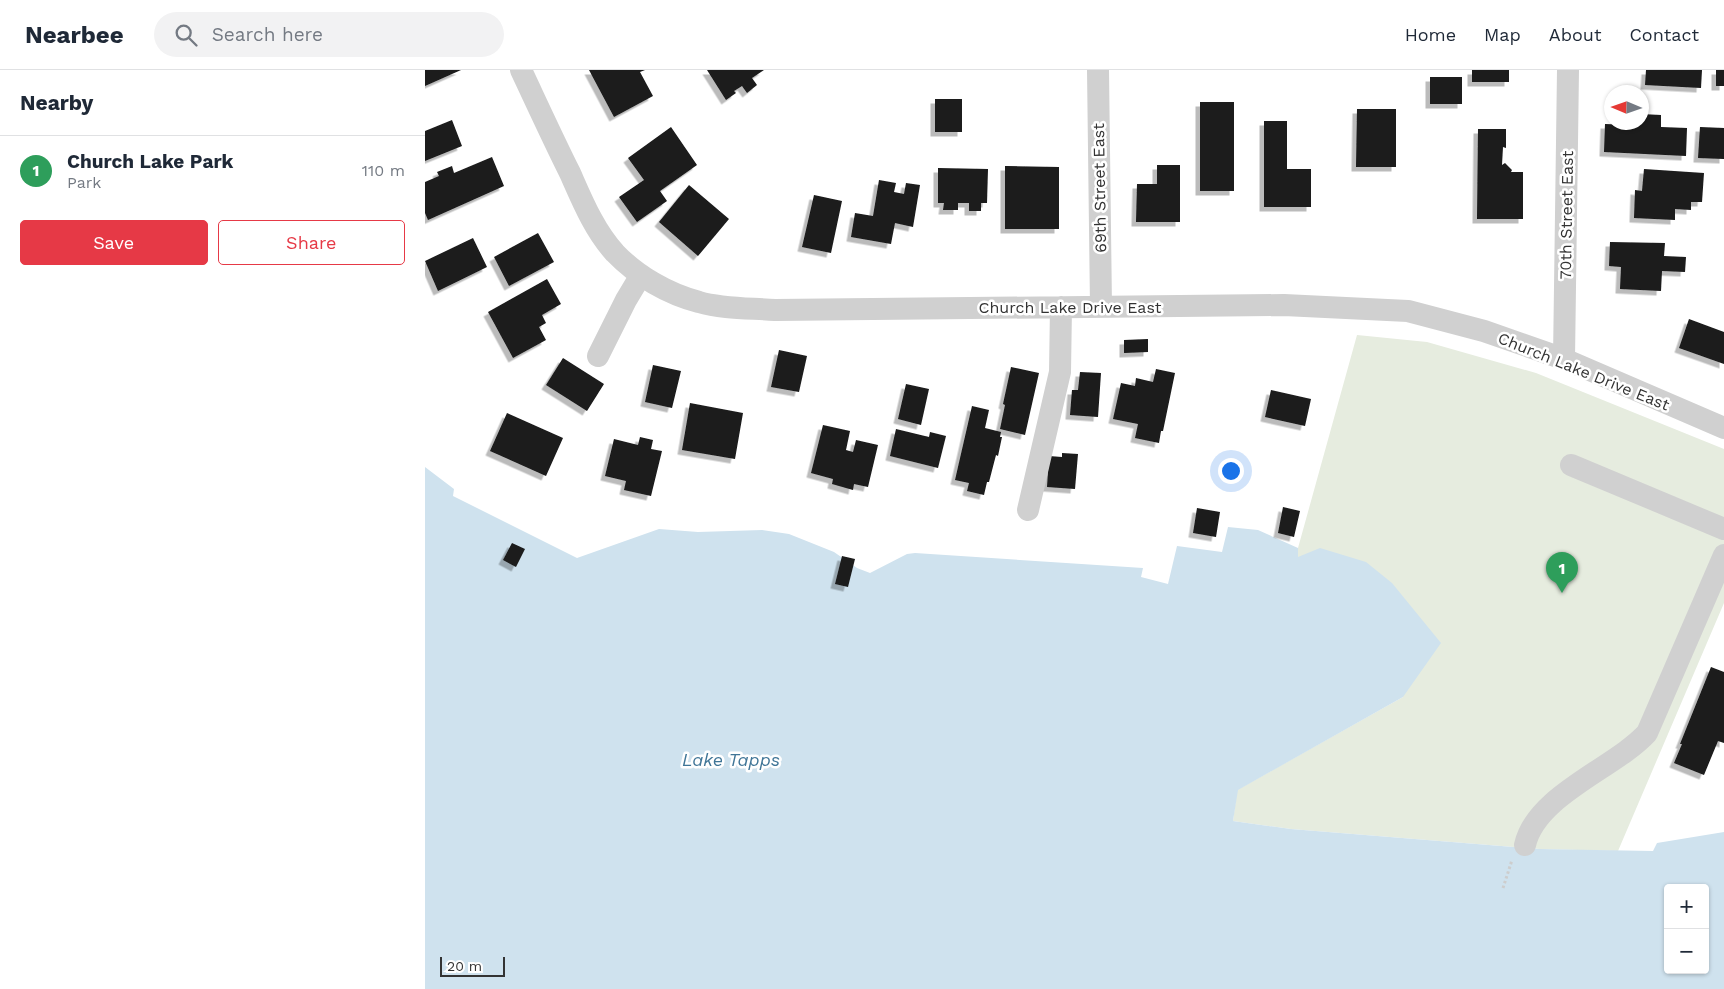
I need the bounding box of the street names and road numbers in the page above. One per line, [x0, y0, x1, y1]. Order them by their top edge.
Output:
street label: 69th Street East [1089, 123, 1110, 253]
street label: 70th Street East [1556, 150, 1577, 280]
street label: Church Lake Drive East [978, 298, 1162, 317]
street label: Church Lake Drive East [1495, 328, 1673, 415]

